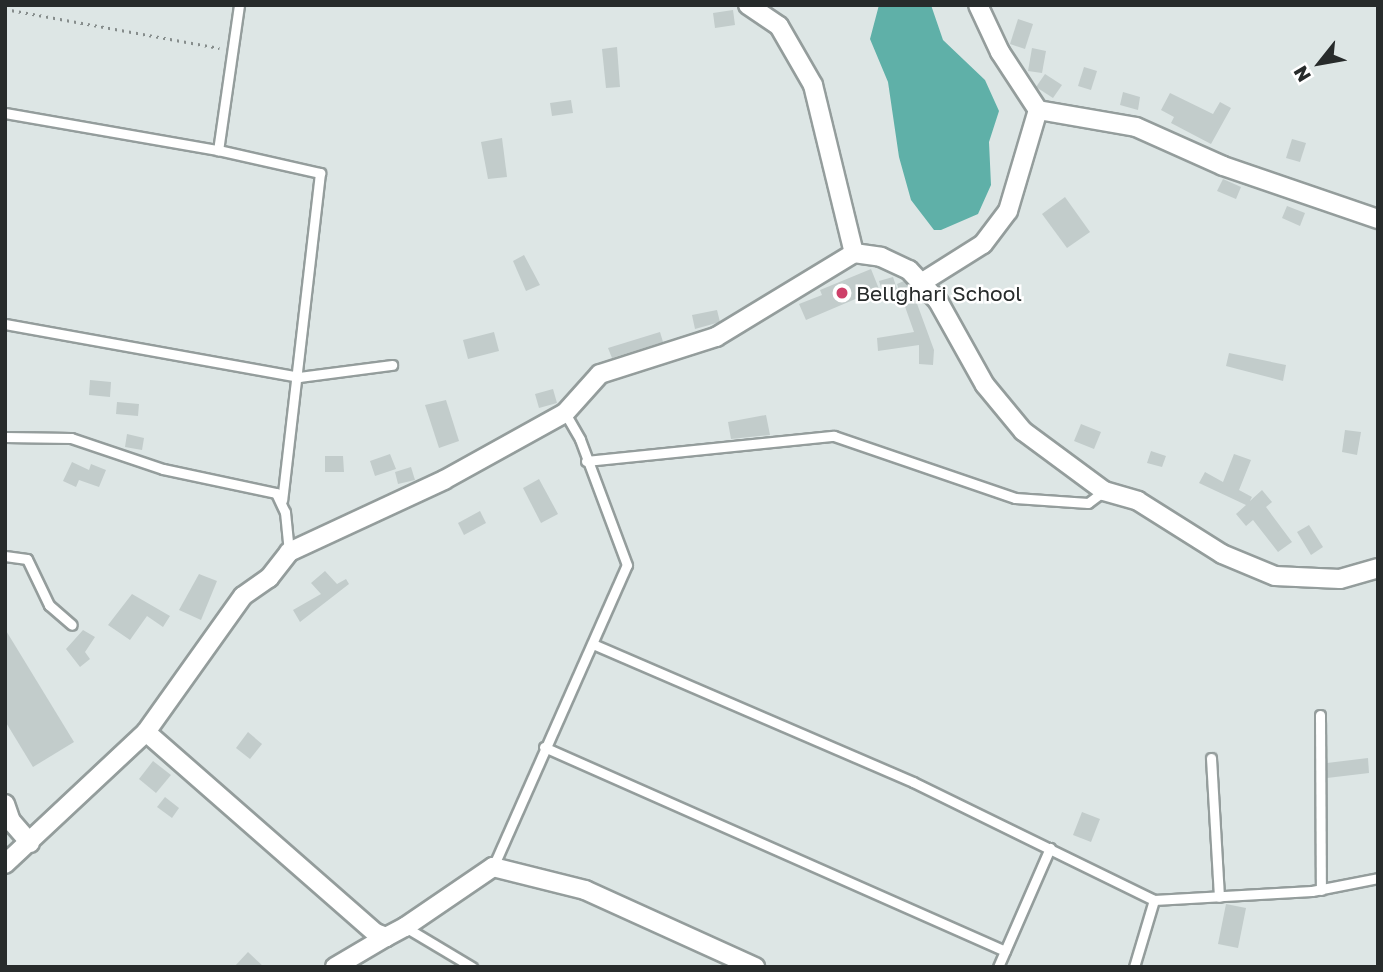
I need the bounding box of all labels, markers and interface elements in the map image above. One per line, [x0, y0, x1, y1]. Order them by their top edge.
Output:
north arrow [1285, 28, 1355, 98]
text: N [1288, 62, 1315, 86]
place label: Bellghari School [856, 280, 1022, 306]
marker: Bellghari School [834, 285, 850, 301]

